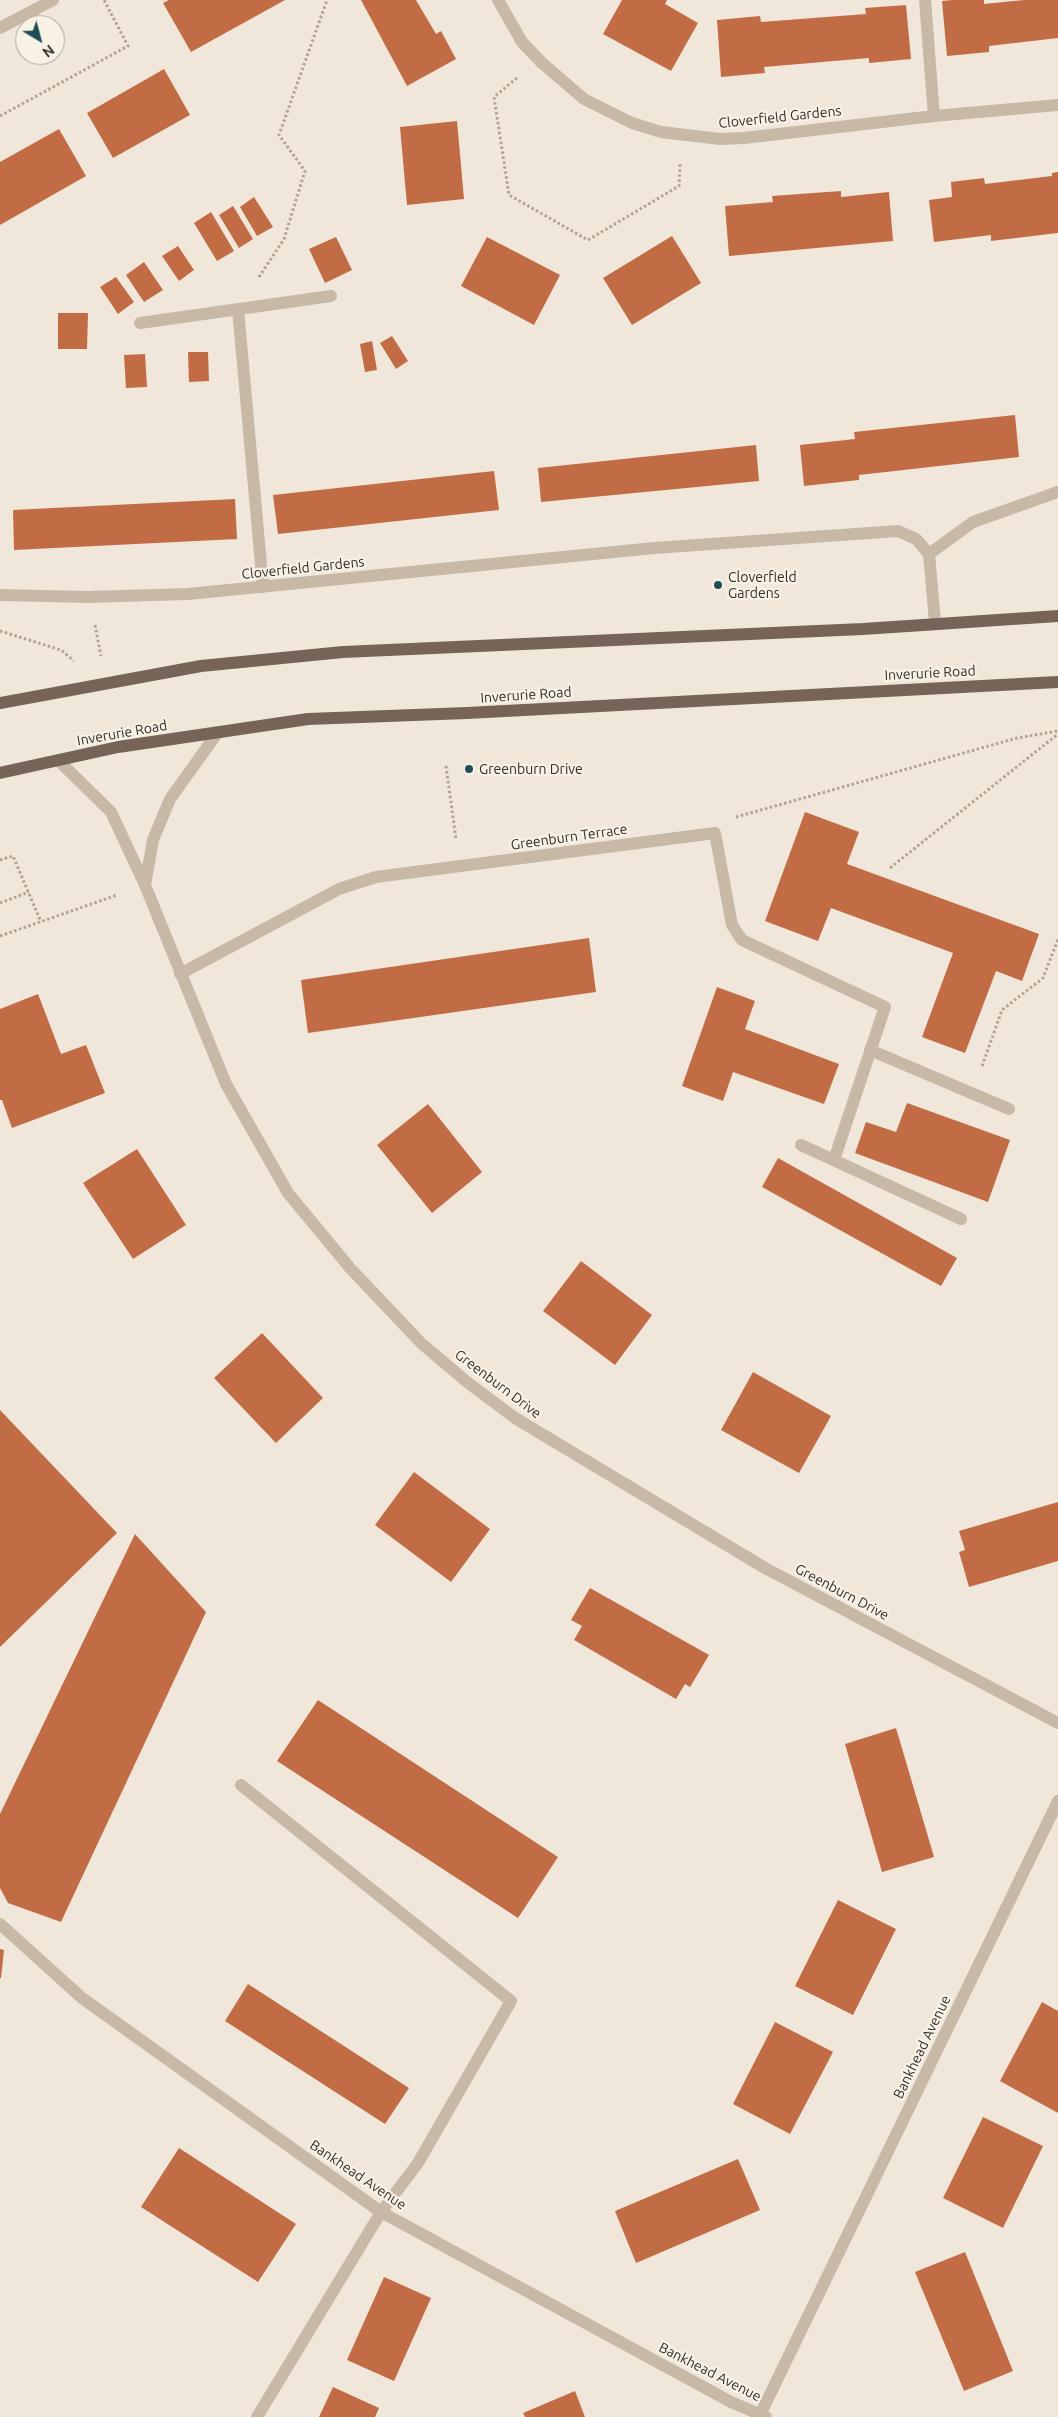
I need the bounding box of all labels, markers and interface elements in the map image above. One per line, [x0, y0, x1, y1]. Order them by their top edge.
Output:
north arrow [15, 15, 65, 65]
text: N [39, 42, 57, 61]
street label: Cloverfield Gardens [718, 102, 842, 132]
street label: Cloverfield Gardens [241, 553, 365, 583]
place label: Cloverfield Gardens [728, 569, 797, 602]
marker: Cloverfield Gardens [712, 579, 724, 591]
street label: Inverurie Road [884, 662, 976, 684]
street label: Inverurie Road [480, 683, 572, 707]
street label: Inverurie Road [76, 717, 168, 749]
place label: Greenburn Drive [479, 761, 583, 777]
marker: Greenburn Drive [463, 763, 475, 775]
street label: Greenburn Terrace [510, 821, 628, 853]
street label: Greenburn Drive [451, 1346, 545, 1422]
street label: Greenburn Drive [792, 1560, 892, 1624]
street label: Bankhead Avenue [890, 1993, 954, 2101]
street label: Bankhead Avenue [307, 2137, 409, 2213]
street label: Bankhead Avenue [656, 2339, 764, 2405]

